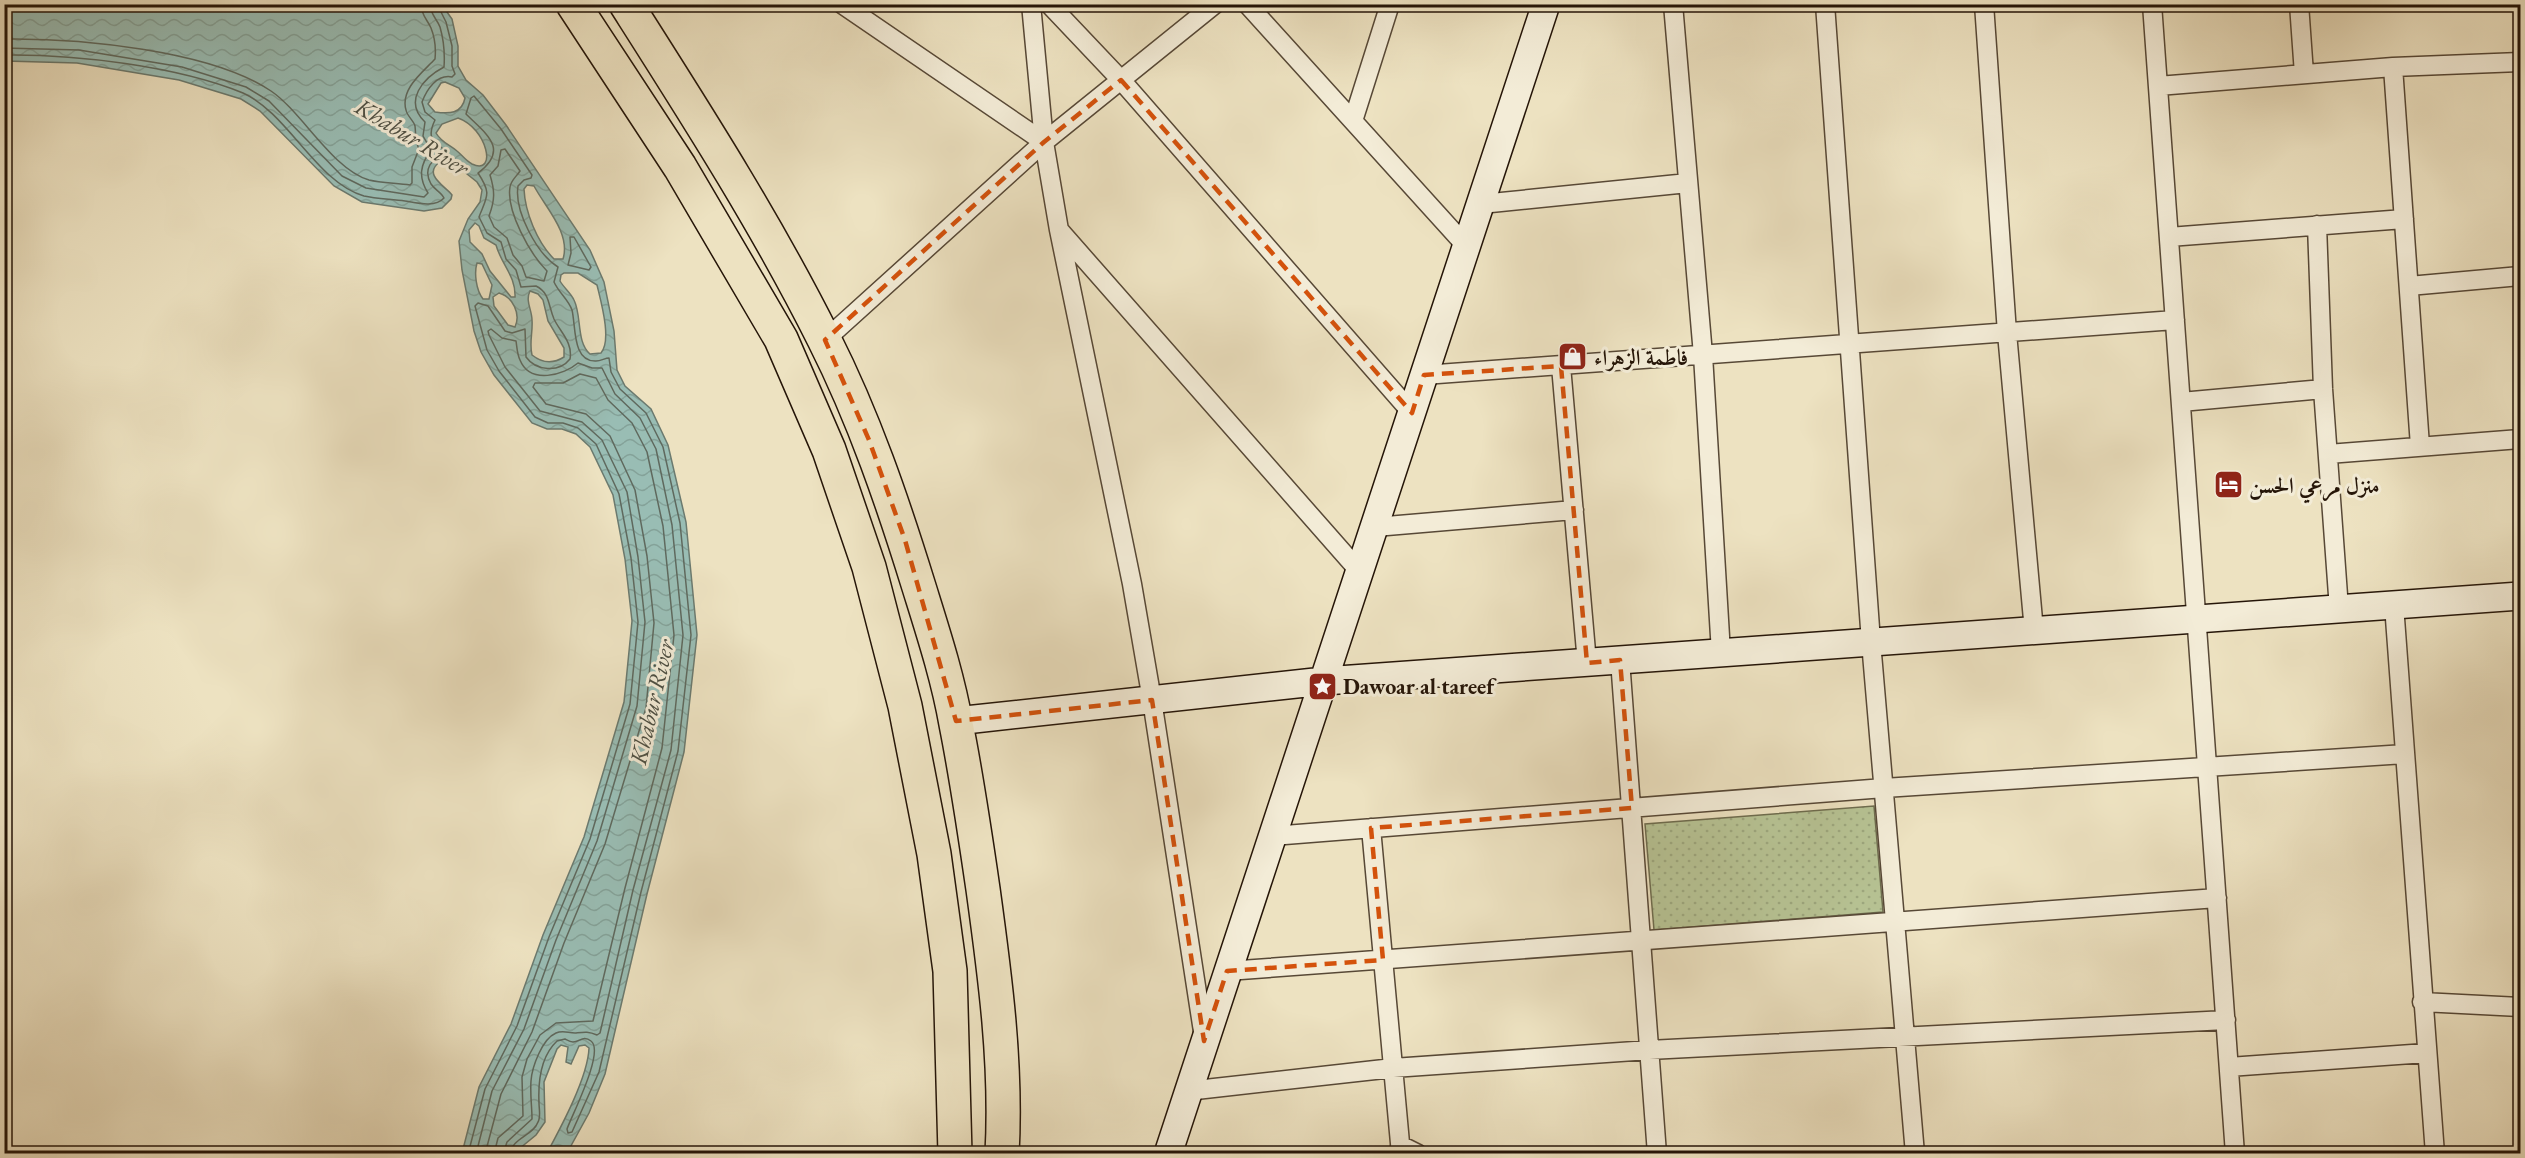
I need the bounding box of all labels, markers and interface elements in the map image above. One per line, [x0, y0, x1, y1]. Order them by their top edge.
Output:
water label: Khabur River [349, 90, 476, 184]
shop icon: فاطمة الزهراء [1557, 341, 1589, 373]
place label: فاطمة الزهراء [1594, 343, 1688, 372]
hotel icon: منزل مرعي الحسن [2212, 469, 2244, 501]
place label: منزل مرعي الحسن [2249, 471, 2380, 504]
water label: Khabur River [622, 635, 681, 768]
place icon: Dawoar al tareef [1306, 670, 1338, 702]
place label: Dawoar al tareef [1343, 672, 1497, 701]

